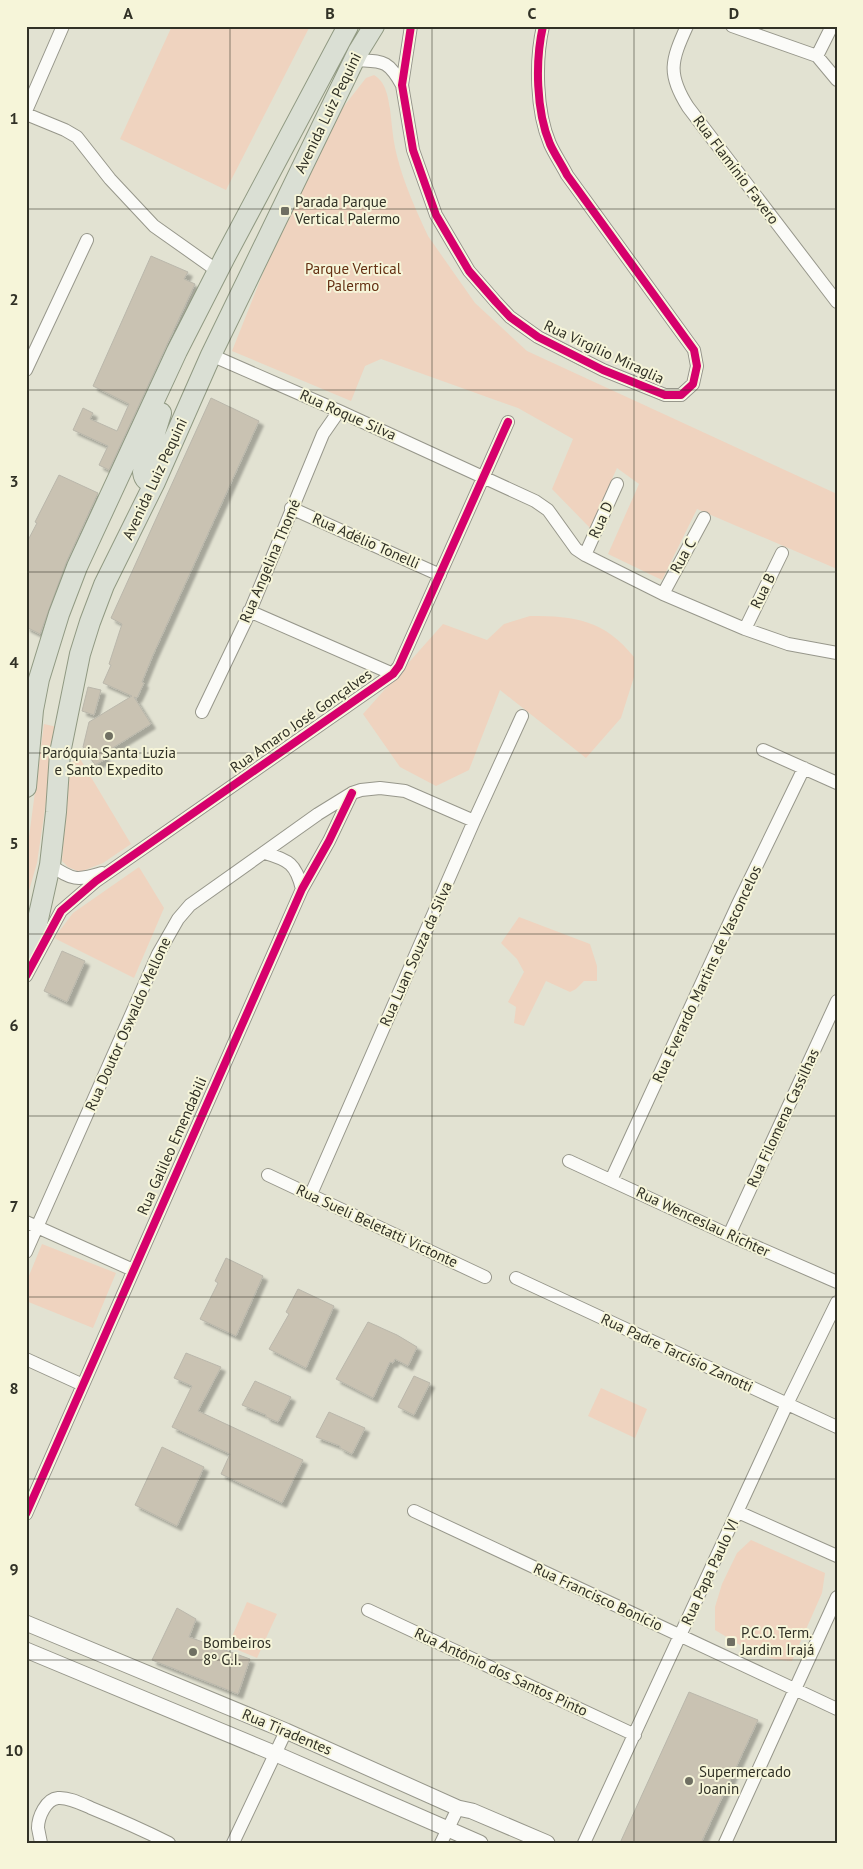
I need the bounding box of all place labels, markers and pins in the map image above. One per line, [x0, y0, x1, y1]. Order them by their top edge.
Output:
place label: Parada Parque Vertical Palermo [294, 192, 400, 228]
marker: Parada Parque Vertical Palermo [279, 205, 291, 217]
marker: Paróquia Santa Luzia e Santo Expedito [103, 730, 115, 742]
place label: Paróquia Santa Luzia e Santo Expedito [42, 743, 176, 779]
place label: P.C.O. Term. Jardim Irajá [740, 1623, 815, 1659]
place label: Bombeiros 8º G.I. [203, 1633, 271, 1669]
marker: P.C.O. Term. Jardim Irajá [725, 1636, 737, 1648]
marker: Bombeiros 8º G.I. [187, 1646, 199, 1658]
place label: Supermercado Joanin [698, 1762, 791, 1798]
marker: Supermercado Joanin [683, 1775, 695, 1787]

